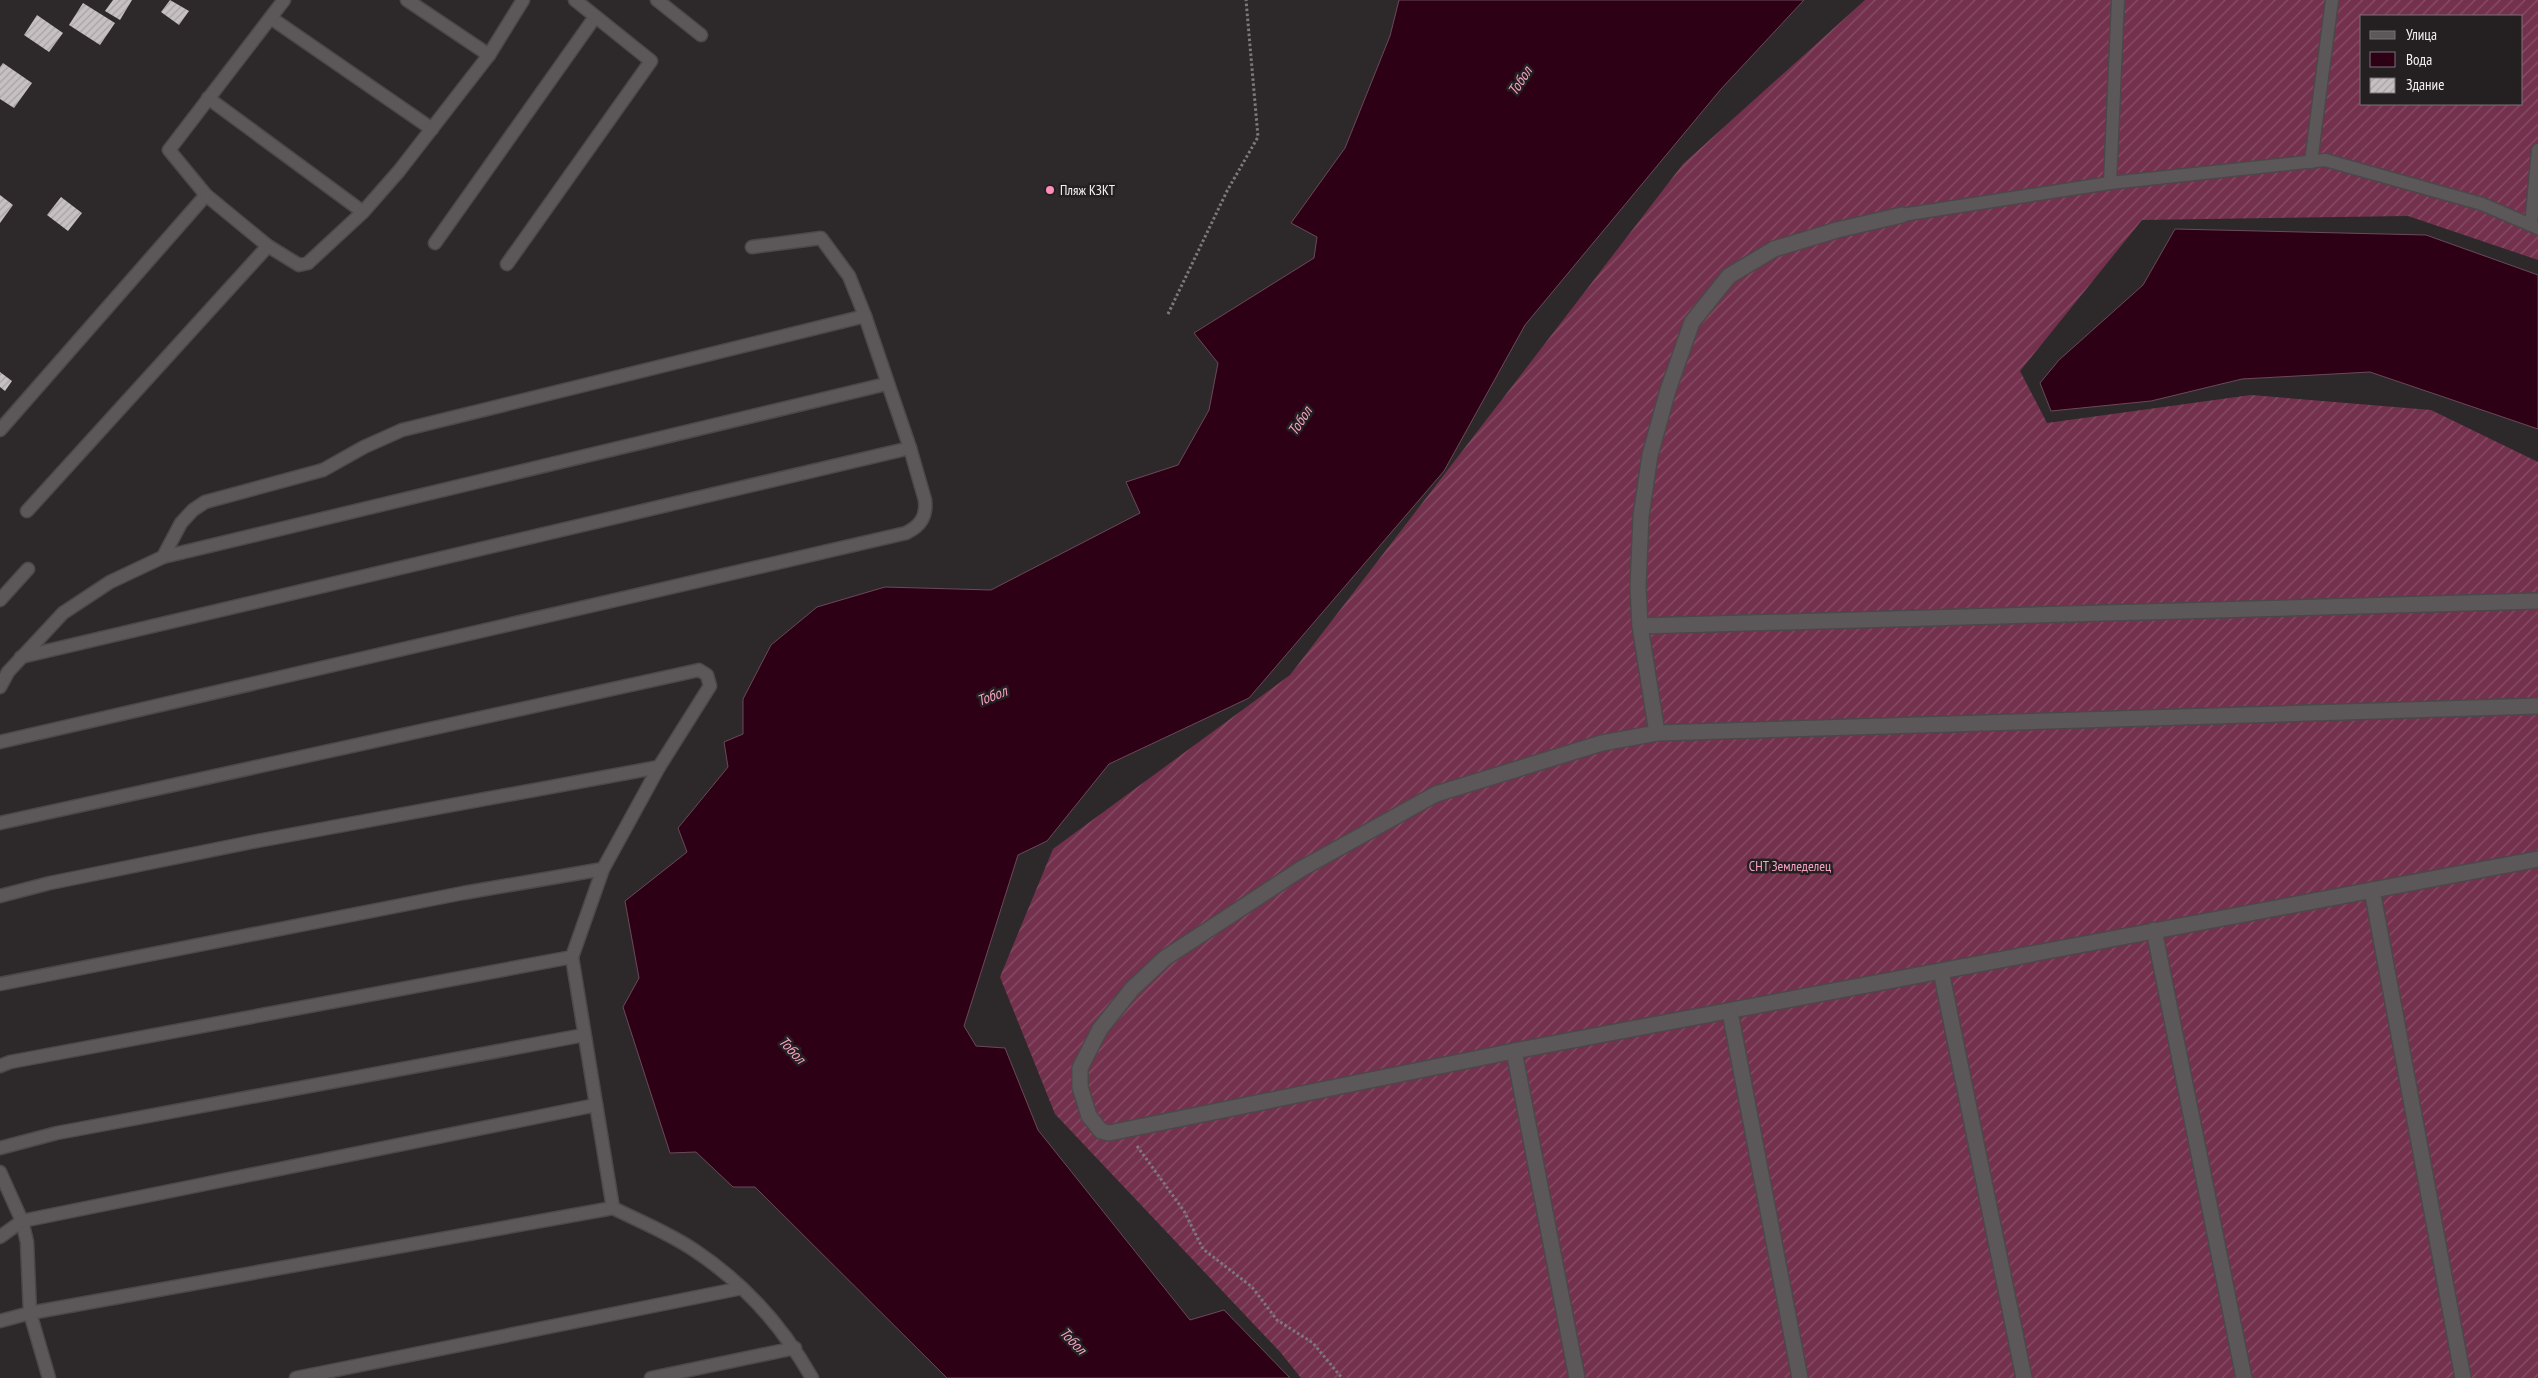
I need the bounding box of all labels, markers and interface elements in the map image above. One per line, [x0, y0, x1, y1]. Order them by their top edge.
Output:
legend [2360, 15, 2523, 105]
text: Улица [2406, 25, 2437, 44]
text: Вода [2406, 50, 2432, 69]
water label: Тобол [1503, 61, 1537, 99]
text: Здание [2406, 75, 2444, 94]
place label: Пляж КЗКТ [1060, 181, 1116, 199]
marker: Пляж КЗКТ [1044, 184, 1056, 196]
water label: Тобол [1283, 401, 1317, 439]
water label: Тобол [974, 680, 1011, 710]
park label: СНТ Земледелец [1749, 857, 1831, 875]
water label: Тобол [775, 1032, 811, 1069]
water label: Тобол [1056, 1323, 1092, 1360]

